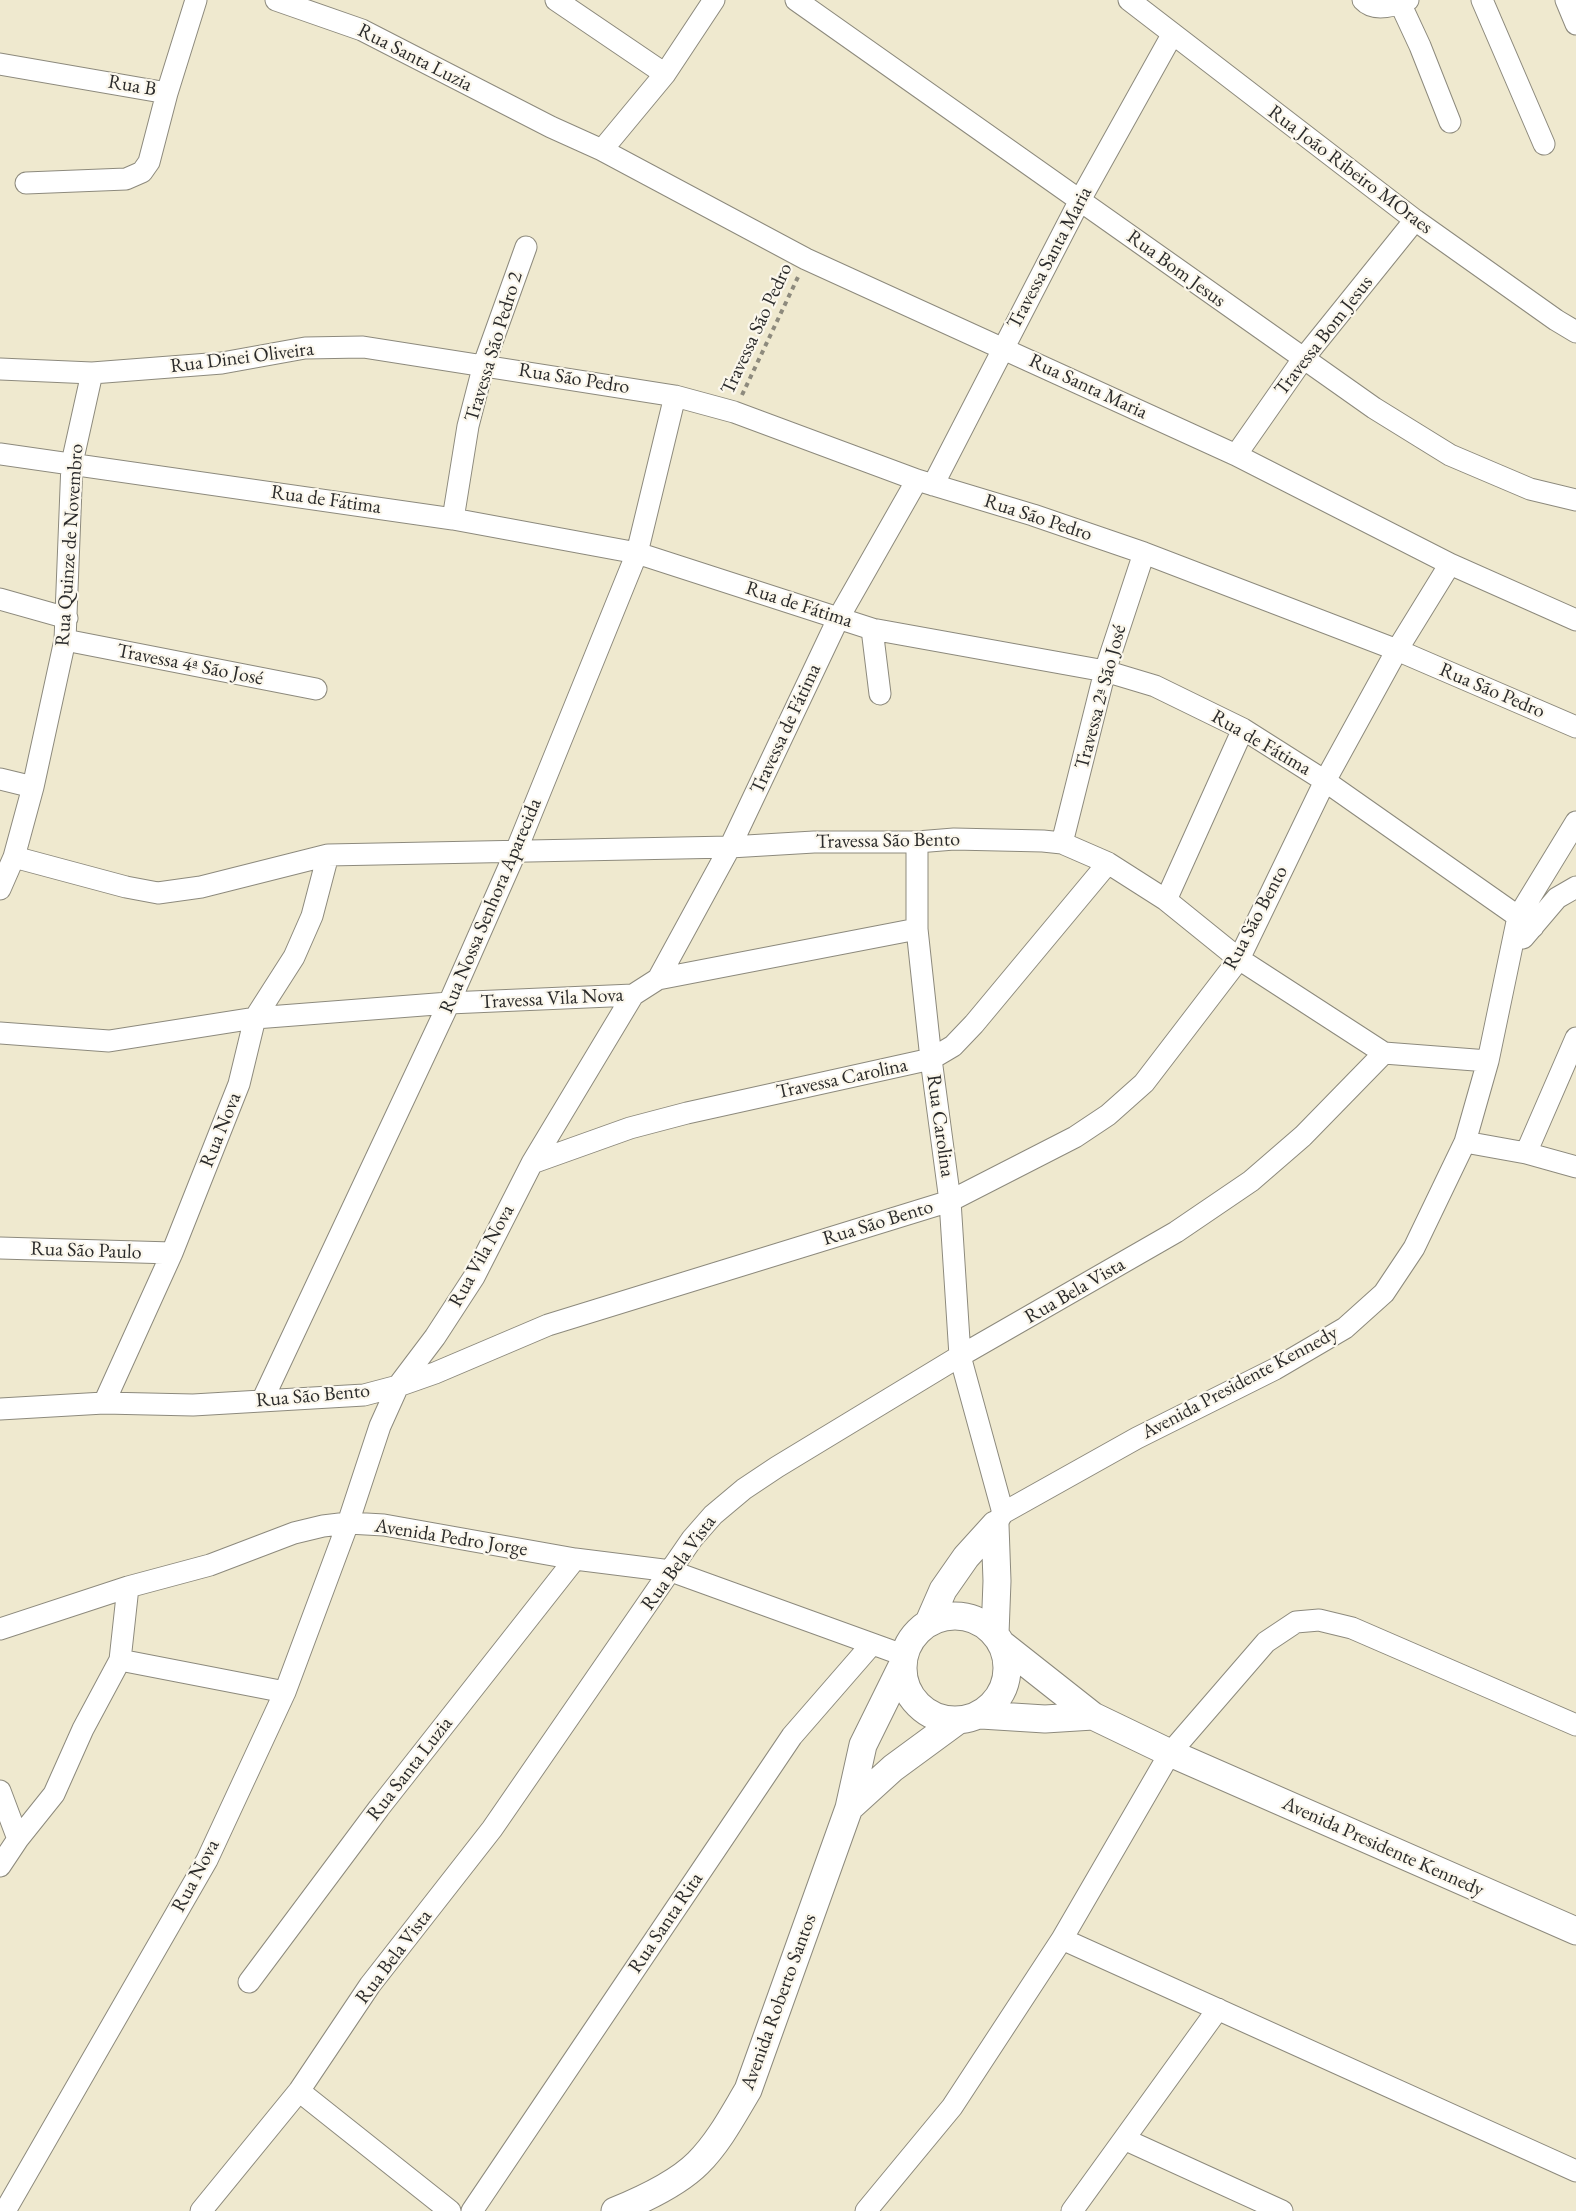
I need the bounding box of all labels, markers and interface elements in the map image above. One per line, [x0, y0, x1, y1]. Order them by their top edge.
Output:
street label: Rua Santa Luzia [354, 19, 476, 97]
street label: Rua B [106, 70, 158, 102]
street label: Rua João Ribeiro MOraes [1263, 100, 1437, 240]
street label: Travessa Santa Maria [1002, 183, 1098, 333]
street label: Rua Bom Jesus [1122, 225, 1230, 313]
street label: Travessa São Pedro [716, 260, 798, 398]
street label: Travessa São Pedro 2 [460, 269, 528, 425]
street label: Travessa Bom Jesus [1270, 271, 1378, 401]
street label: Rua Dinei Oliveira [169, 337, 315, 379]
street label: Rua Santa Maria [1025, 349, 1151, 425]
street label: Rua São Pedro [517, 358, 631, 400]
street label: Rua Quinze de Novembro [51, 443, 89, 647]
street label: Rua de Fátima [269, 480, 383, 520]
street label: Rua São Pedro [981, 489, 1095, 547]
street label: Rua de Fátima [742, 576, 856, 634]
street label: Travessa 2ª São José [1070, 622, 1132, 772]
street label: Travessa 4ª São José [115, 639, 265, 691]
street label: Rua São Pedro [1436, 658, 1548, 724]
street label: Travessa de Fátima [745, 660, 827, 798]
street label: Rua de Fátima [1207, 705, 1315, 781]
street label: Rua Nossa Senhora Aparecida [435, 795, 547, 1017]
street label: Travessa São Bento [816, 828, 960, 854]
street label: Rua São Bento [1219, 862, 1293, 974]
street label: Travessa Vila Nova [480, 983, 624, 1015]
street label: Travessa Carolina [774, 1053, 910, 1105]
street label: Rua Carolina [921, 1073, 959, 1179]
street label: Rua Nova [195, 1089, 247, 1171]
street label: Rua São Bento [820, 1195, 936, 1251]
street label: Rua Vila Nova [444, 1201, 520, 1311]
street label: Rua São Paulo [30, 1237, 142, 1265]
street label: Rua Bela Vista [1021, 1253, 1129, 1329]
street label: Avenida Presidente Kennedy [1138, 1321, 1342, 1445]
street label: Rua São Bento [255, 1379, 371, 1413]
street label: Rua Bela Vista [636, 1511, 722, 1615]
street label: Avenida Pedro Jorge [373, 1514, 529, 1562]
street label: Rua Santa Luzia [362, 1712, 458, 1826]
street label: Avenida Presidente Kennedy [1278, 1792, 1488, 1902]
street label: Rua Nova [167, 1836, 225, 1916]
street label: Rua Santa Rita [624, 1868, 708, 1978]
street label: Rua Bela Vista [351, 1905, 437, 2009]
street label: Avenida Roberto Santos [736, 1911, 822, 2093]

